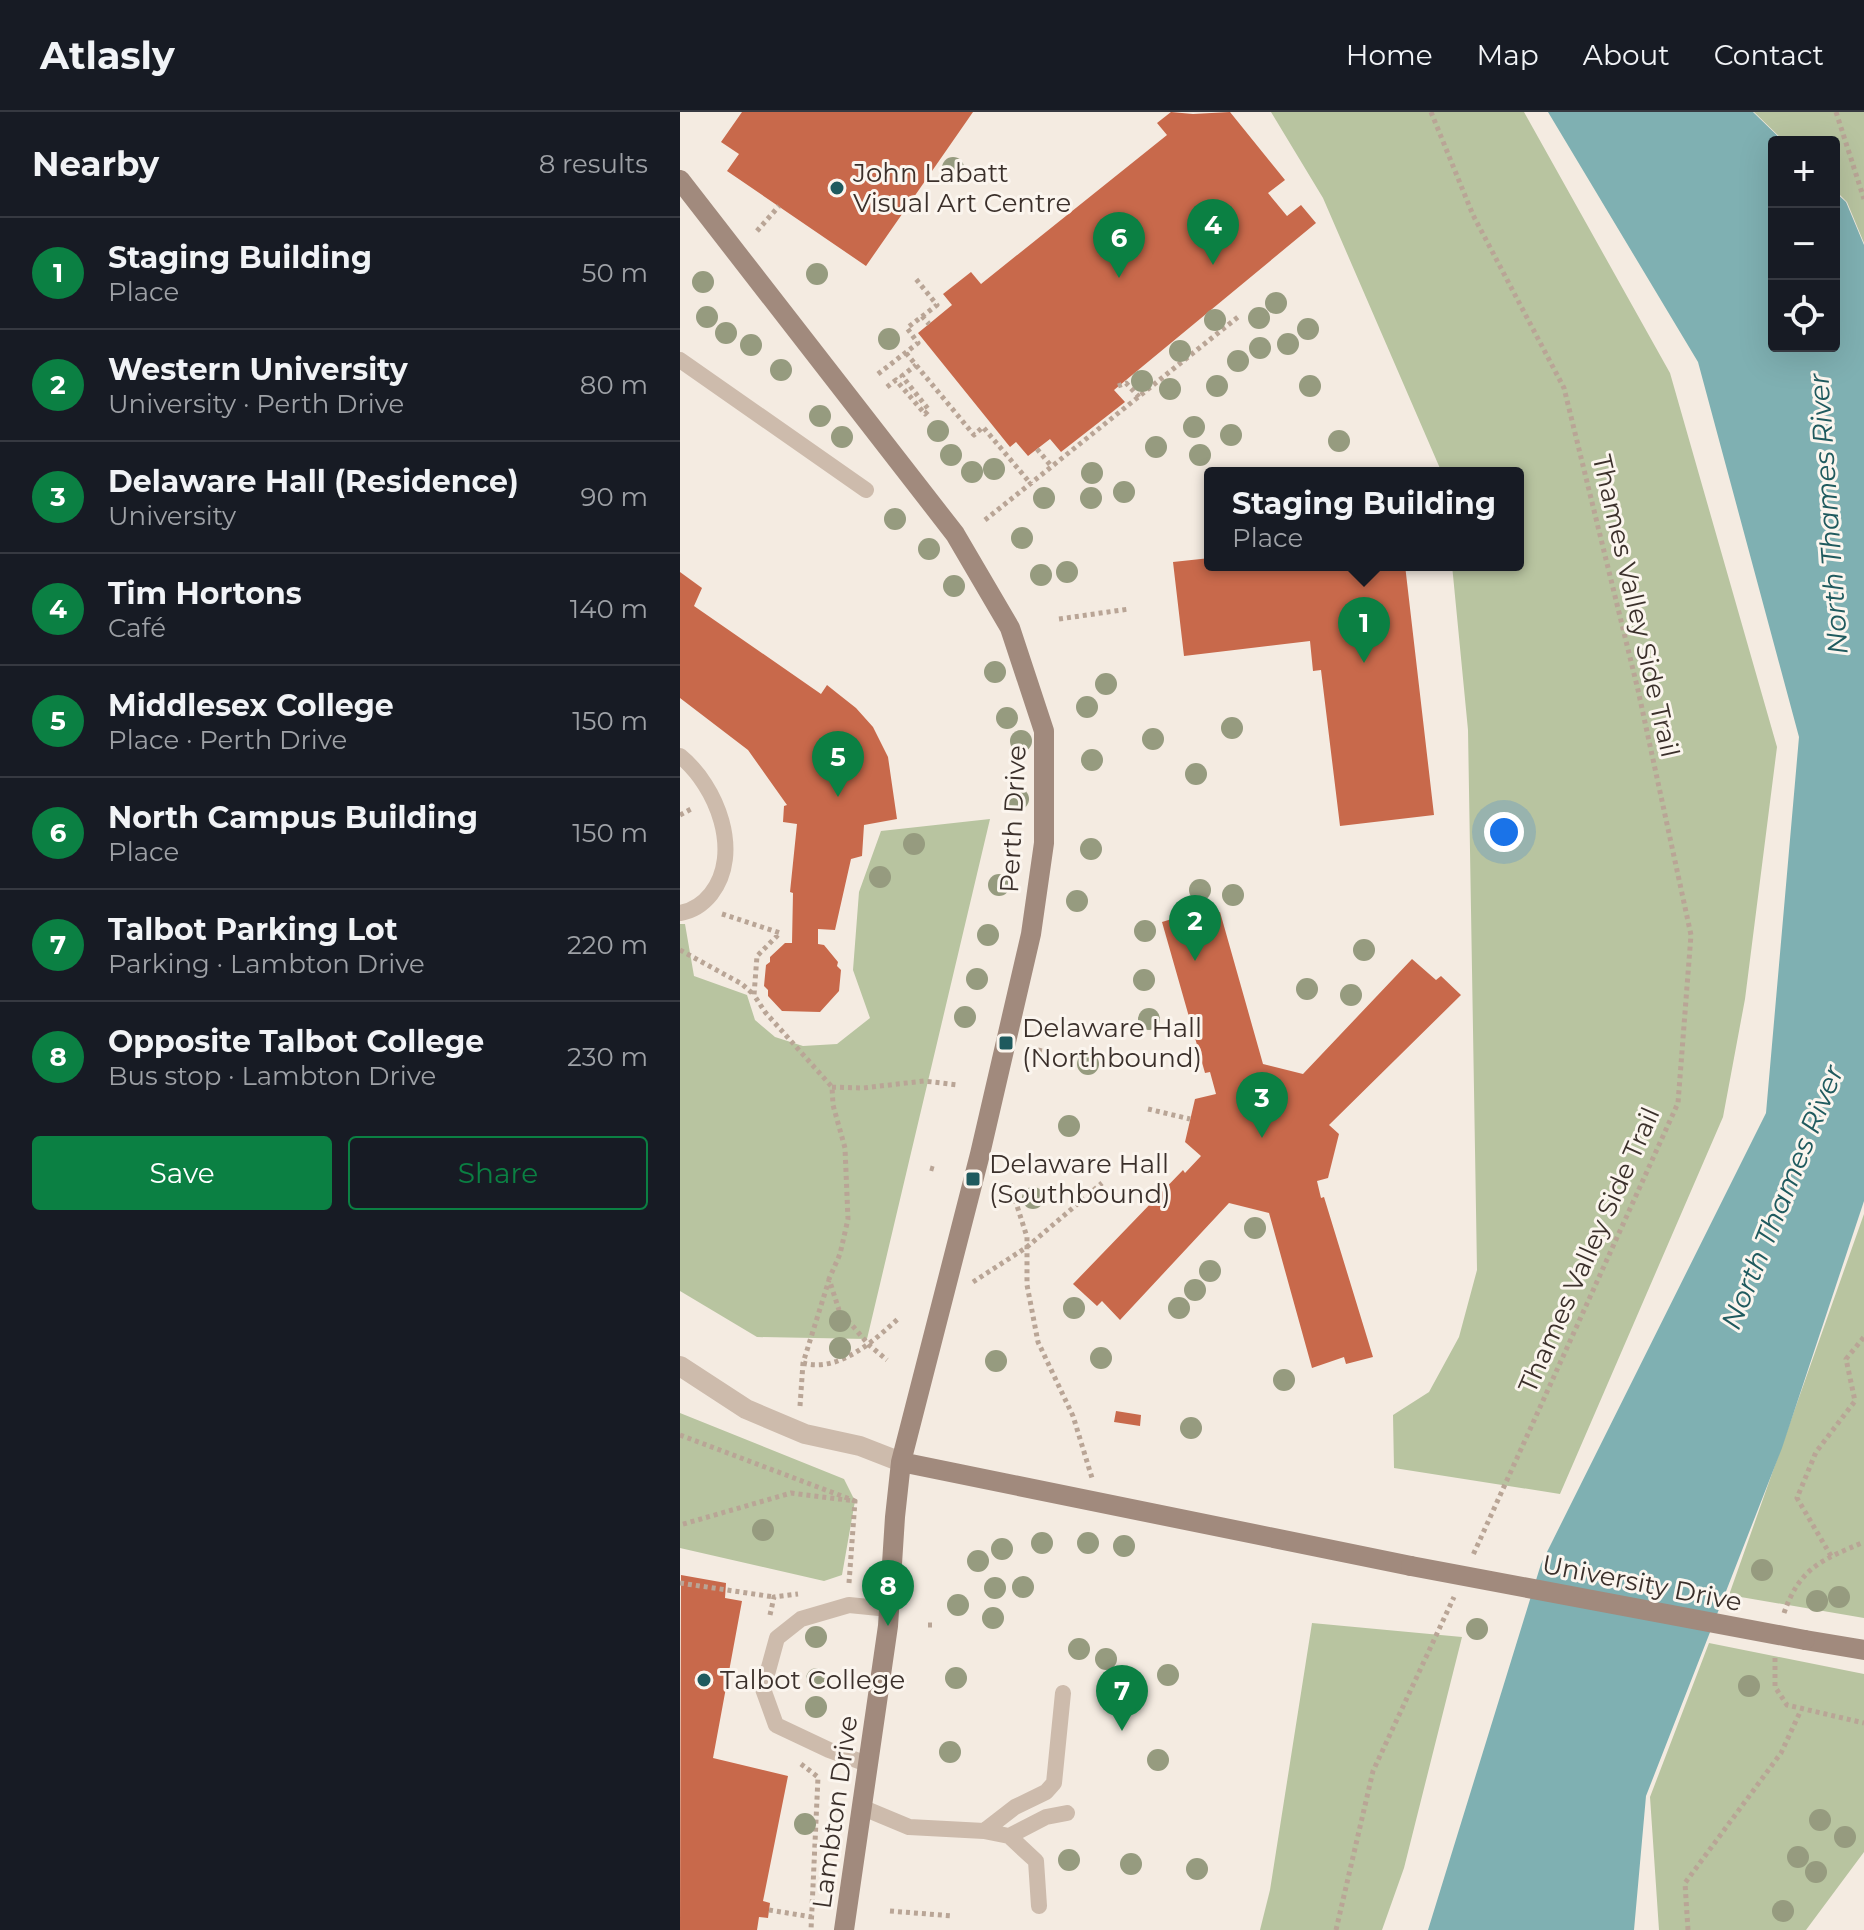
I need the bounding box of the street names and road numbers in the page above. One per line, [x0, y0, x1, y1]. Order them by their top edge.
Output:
street label: Thames Valley Side Trail [1586, 452, 1686, 760]
street label: Perth Drive [993, 744, 1033, 894]
street label: Thames Valley Side Trail [1511, 1102, 1667, 1398]
street label: University Drive [1539, 1548, 1745, 1618]
street label: Lambton Drive [806, 1713, 864, 1911]

